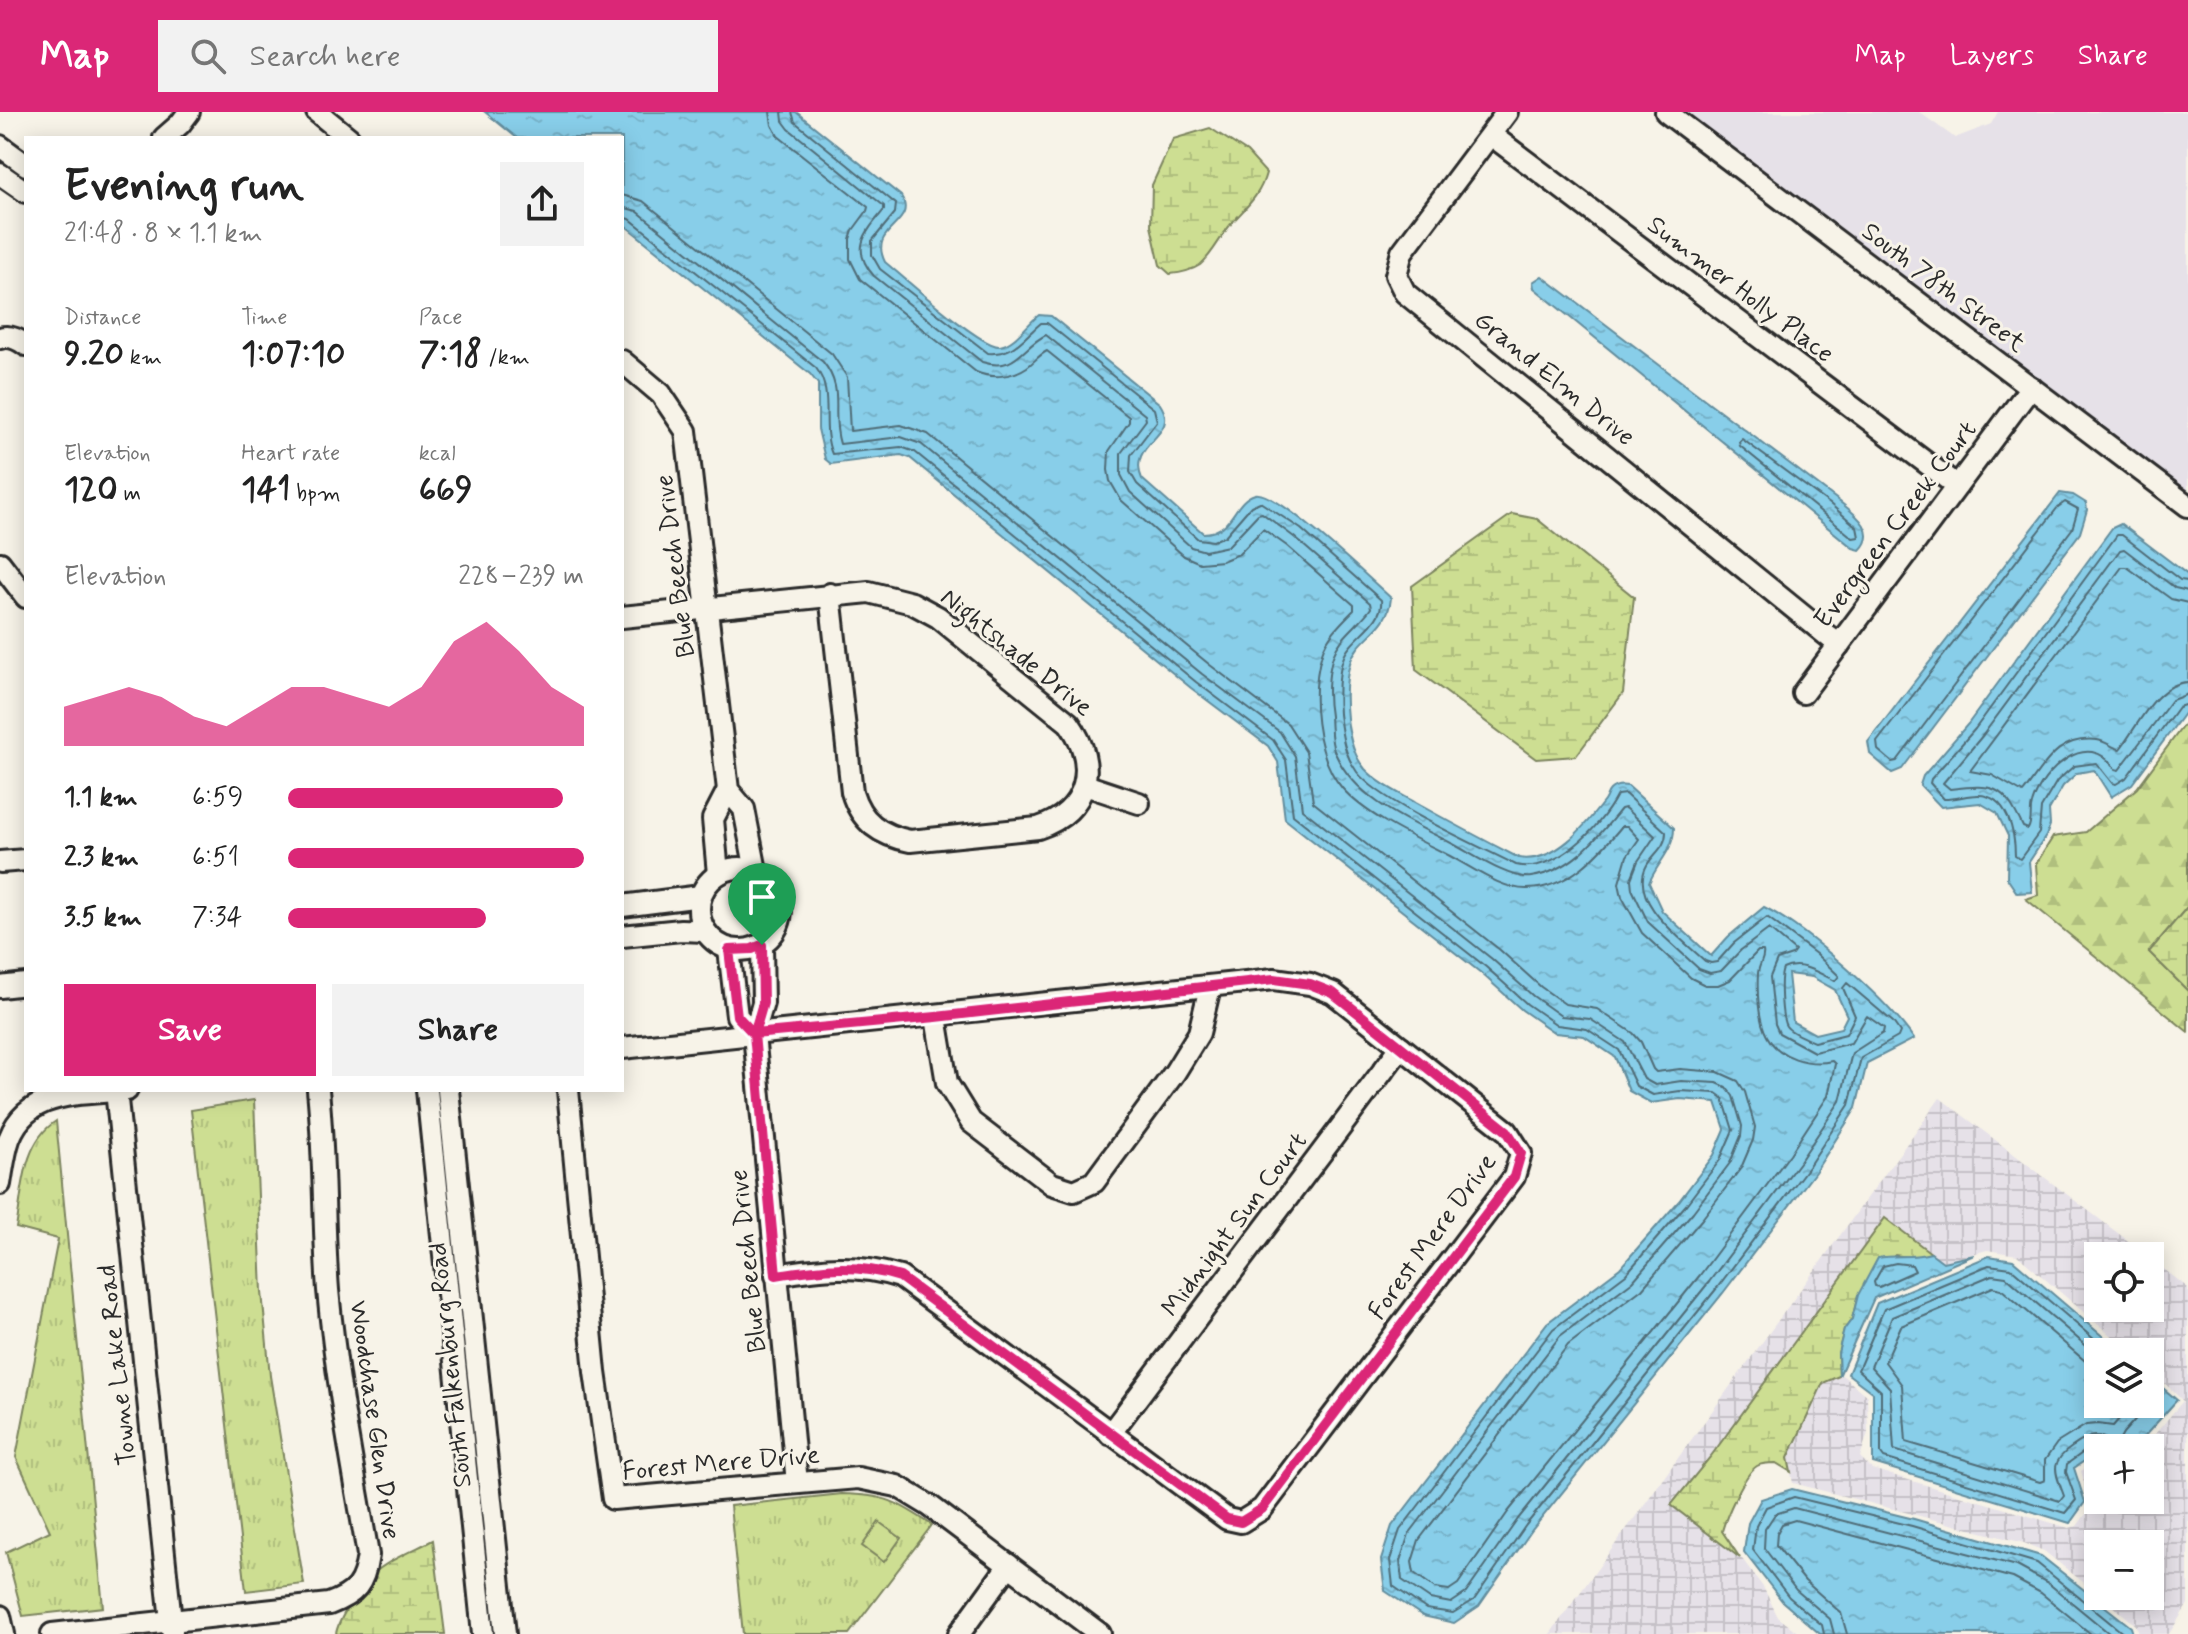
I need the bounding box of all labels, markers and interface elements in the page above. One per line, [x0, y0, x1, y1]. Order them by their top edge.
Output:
search box [158, 20, 718, 92]
text: Map [40, 32, 110, 81]
icon: search [186, 34, 230, 78]
text: Search here [250, 37, 401, 76]
text: Map [1855, 38, 1906, 75]
text: Layers [1950, 38, 2034, 75]
text: Share [2078, 38, 2148, 75]
text: Evening run [64, 158, 304, 216]
button: share [500, 162, 584, 246]
street label: Summer Holly Place [1640, 209, 1840, 371]
street label: South 78th Street [1854, 215, 2032, 361]
text: 21:48 · 8 × 1.1 km [64, 217, 262, 251]
text: Distance [64, 304, 141, 332]
text: Time [241, 304, 287, 332]
text: Pace [419, 304, 462, 332]
street label: Grand Elm Drive [1466, 304, 1642, 454]
text: 9.20 [64, 332, 124, 377]
text: 1:07:10 [241, 332, 345, 377]
text: 7:18 [419, 332, 482, 377]
text: km [124, 344, 162, 372]
text: /km [482, 344, 530, 372]
street label: Evergreen Creek Court [1807, 414, 1987, 637]
text: Elevation [64, 440, 151, 468]
text: Heart rate [241, 440, 340, 468]
text: kcal [419, 440, 456, 468]
text: 120 [64, 468, 118, 513]
text: 141 [241, 468, 290, 513]
text: 669 [419, 468, 473, 513]
street label: Blue Beech Drive [648, 473, 704, 659]
text: m [118, 480, 141, 508]
text: bpm [290, 480, 341, 508]
text: Elevation [64, 560, 166, 594]
text: 228–239 m [458, 560, 584, 594]
street label: Nightshade Drive [931, 581, 1099, 727]
text: 1.1 km [64, 781, 138, 815]
text: 6:59 [192, 781, 243, 815]
text: 2.3 km [64, 841, 139, 875]
text: 6:51 [192, 841, 239, 875]
pin [728, 863, 796, 945]
icon: arrive [740, 875, 784, 919]
text: 3.5 km [64, 901, 142, 935]
text: 7:34 [192, 901, 242, 935]
button: Save [64, 984, 316, 1076]
button: Share [332, 984, 584, 1076]
street label: Midnight Sun Court [1154, 1126, 1316, 1324]
street label: Forest Mere Drive [1361, 1147, 1505, 1327]
street label: Blue Beech Drive [722, 1168, 776, 1354]
street label: South Falkenburg Road [421, 1241, 481, 1489]
map controls [2084, 1242, 2164, 1610]
button: locate [2084, 1242, 2164, 1322]
street label: Towne Lake Road [91, 1263, 145, 1467]
street label: Woodchase Glen Drive [340, 1298, 408, 1542]
button: layers [2084, 1338, 2164, 1418]
button: + [2084, 1434, 2164, 1514]
street label: Forest Mere Drive [621, 1438, 821, 1490]
button: − [2084, 1530, 2164, 1610]

